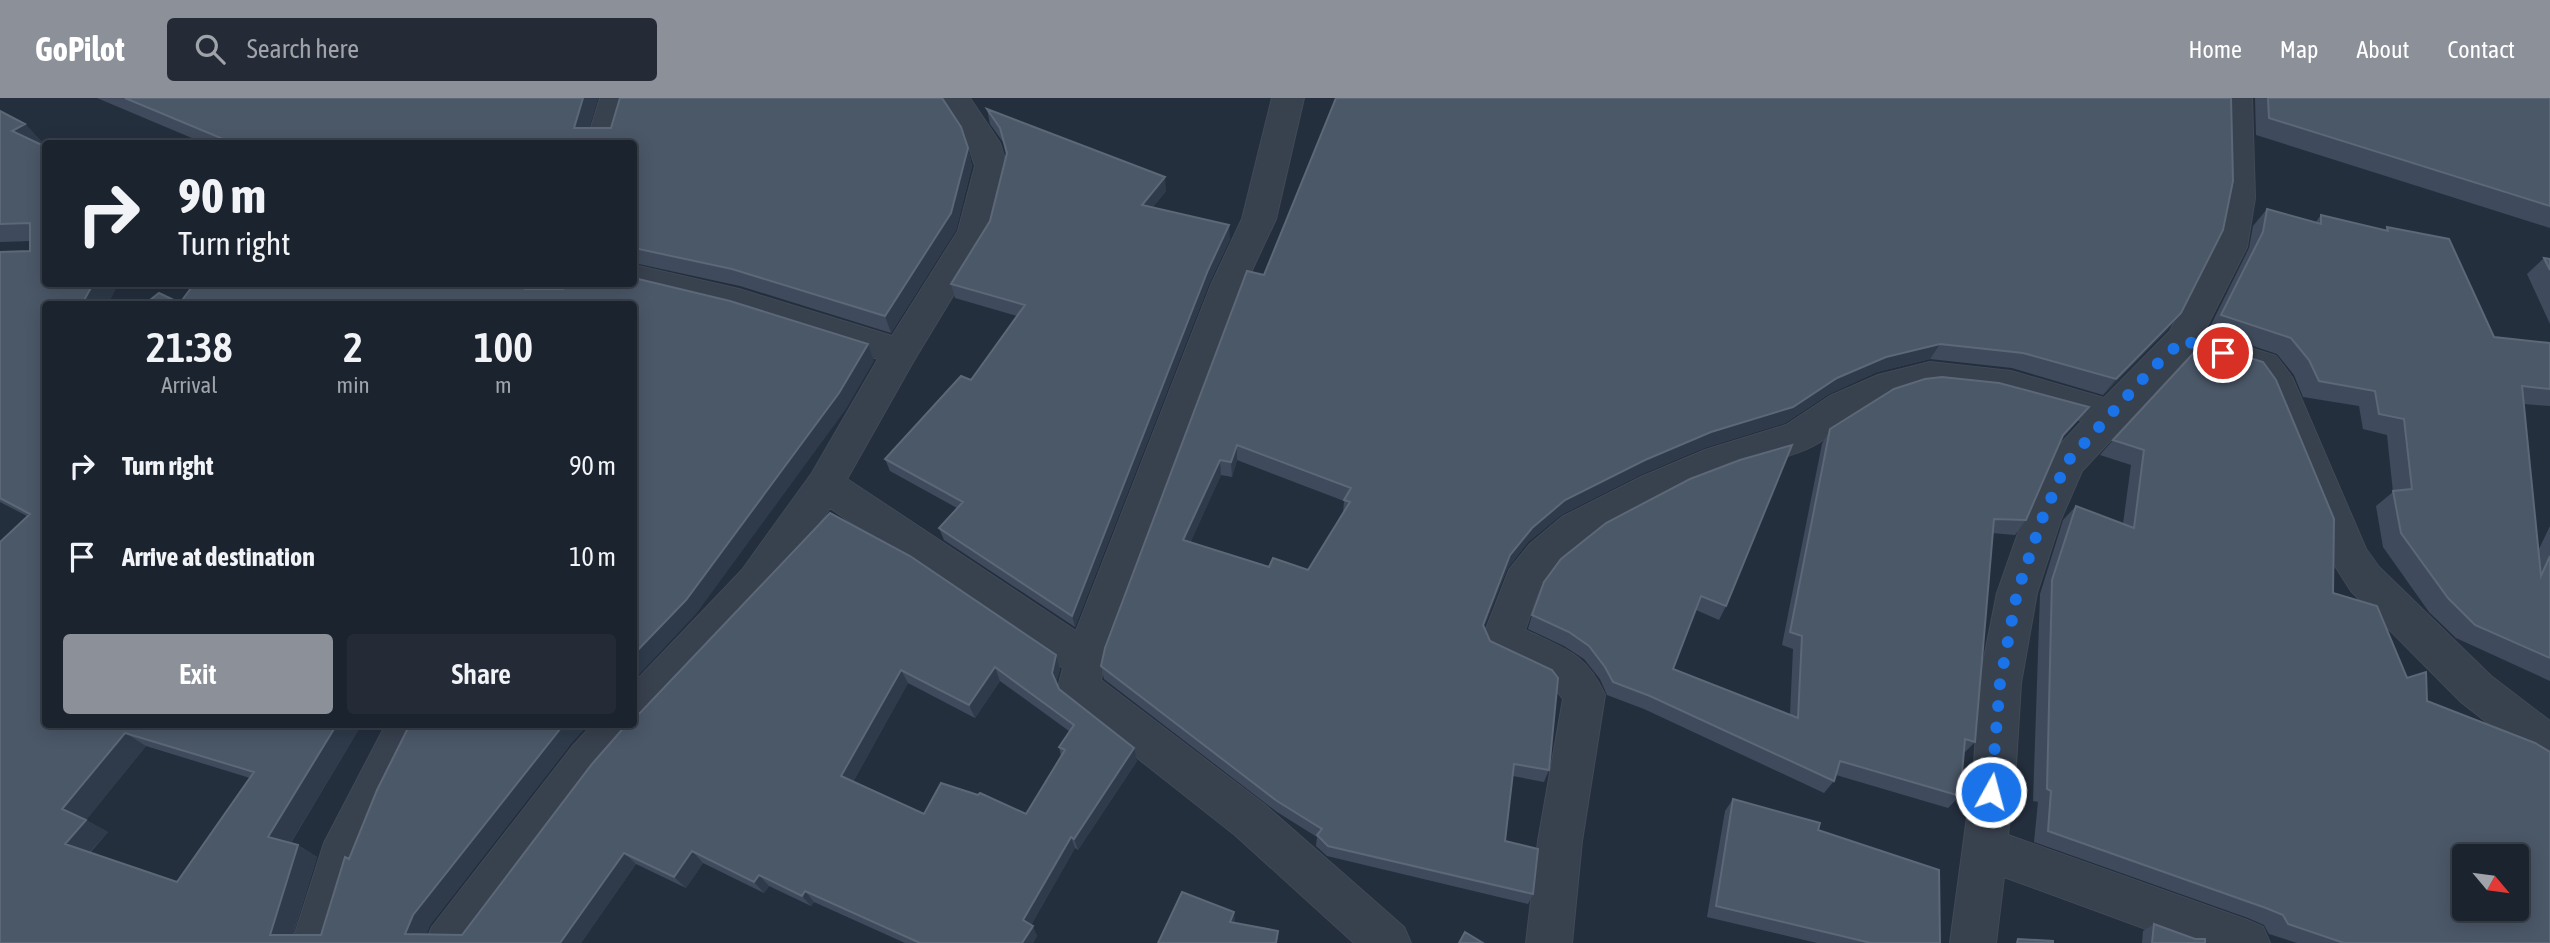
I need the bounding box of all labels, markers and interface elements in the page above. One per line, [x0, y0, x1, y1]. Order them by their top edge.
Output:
search box [167, 18, 657, 81]
text: GoPilot [35, 30, 125, 68]
icon: search [191, 30, 229, 68]
text: Search here [247, 34, 359, 64]
text: Home [2188, 36, 2242, 63]
text: Map [2280, 36, 2318, 63]
text: About [2356, 36, 2409, 63]
text: Contact [2447, 36, 2515, 63]
text: 90 m [178, 167, 266, 223]
icon: right [63, 168, 154, 259]
text: Turn right [178, 225, 291, 262]
text: 21:38 [146, 323, 233, 371]
text: 2 [343, 323, 363, 371]
text: 100 [474, 323, 533, 371]
pin [2193, 323, 2253, 383]
icon: arrive [2204, 334, 2242, 372]
text: Arrival [161, 372, 217, 398]
text: min [337, 372, 370, 398]
text: m [495, 372, 512, 398]
icon: right [63, 447, 101, 485]
text: Turn right [122, 451, 213, 481]
text: 90 m [569, 451, 616, 481]
icon: arrive [63, 538, 101, 576]
text: Arrive at destination [122, 542, 315, 572]
text: 10 m [569, 542, 616, 572]
button: Exit [63, 634, 333, 714]
button: Share [347, 634, 616, 714]
position arrow [1954, 755, 2028, 829]
north arrow [2452, 844, 2529, 920]
map controls [2452, 844, 2529, 921]

